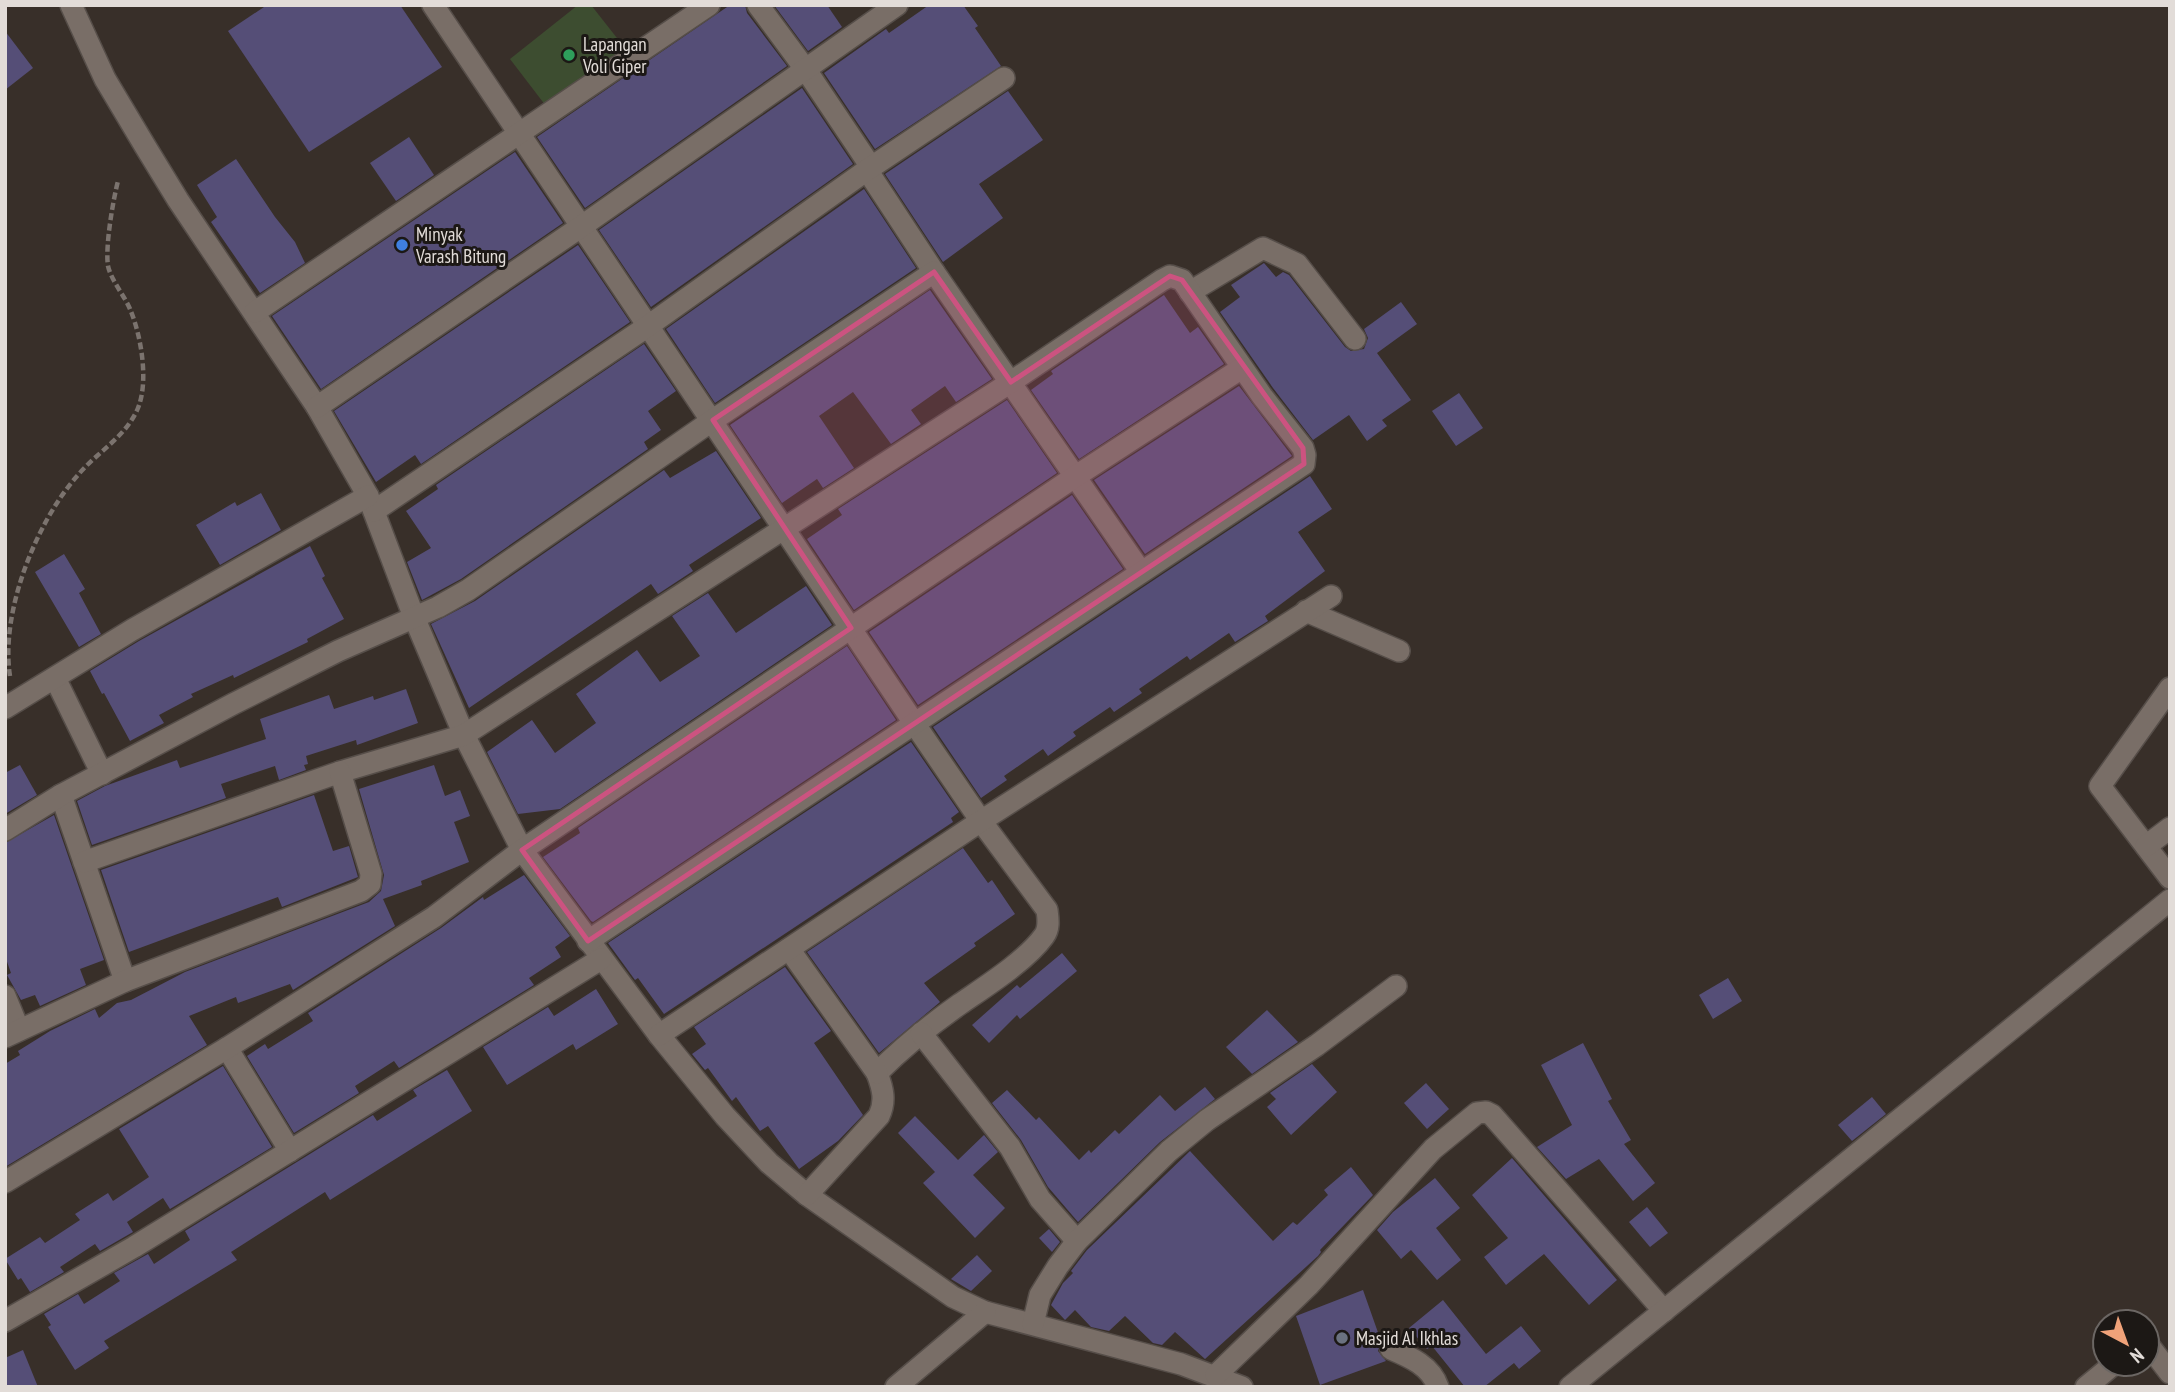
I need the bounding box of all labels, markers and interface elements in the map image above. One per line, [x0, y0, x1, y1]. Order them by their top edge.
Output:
place label: Lapangan Voli Giper [582, 32, 647, 78]
marker: Lapangan Voli Giper [561, 47, 577, 63]
place label: Minyak Varash Bitung [415, 222, 506, 268]
marker: Minyak Varash Bitung [394, 237, 410, 253]
north arrow [2091, 1308, 2161, 1378]
place label: Masjid Al Ikhlas [1356, 1326, 1458, 1350]
marker: Masjid Al Ikhlas [1334, 1330, 1350, 1346]
text: N [2125, 1343, 2149, 1368]

